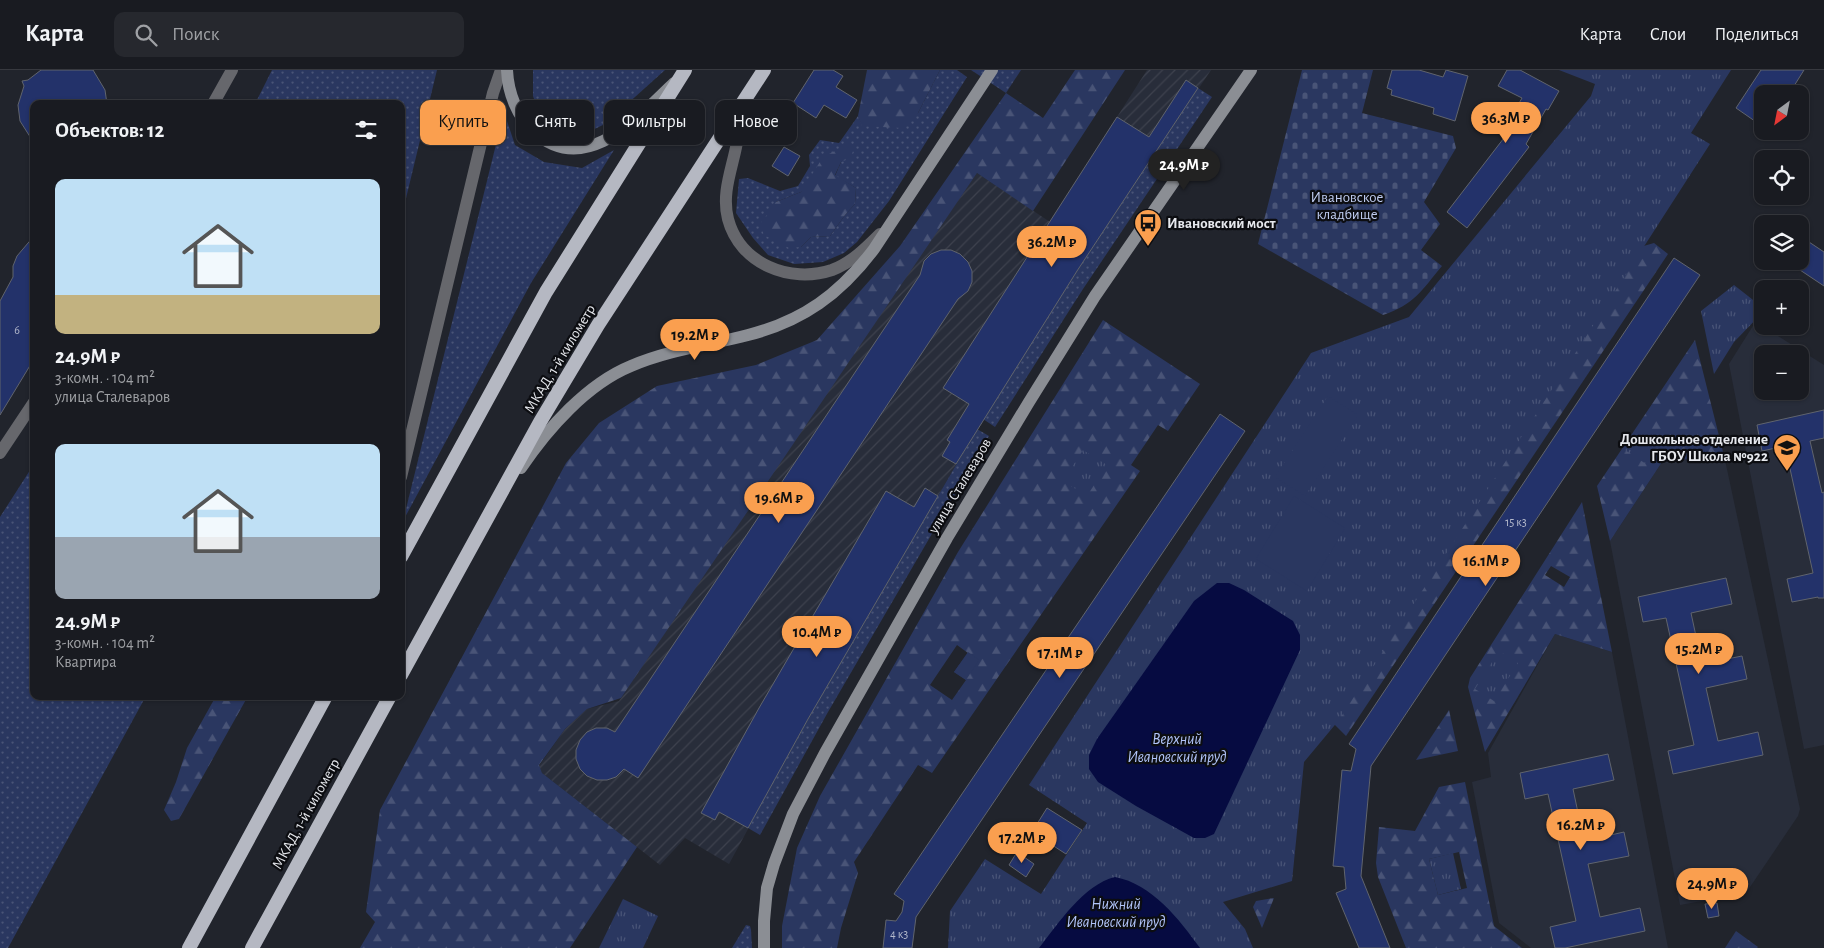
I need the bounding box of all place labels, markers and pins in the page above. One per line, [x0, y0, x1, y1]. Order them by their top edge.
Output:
pin: 36.3M ₽ [1460, 102, 1552, 144]
pin: 24.9M ₽ [1138, 148, 1230, 191]
bus stop icon: Ивановский мост [1133, 208, 1163, 247]
place label: Ивановский мост [1167, 216, 1276, 231]
pin: 36.2M ₽ [1006, 226, 1098, 268]
pin: 19.2M ₽ [649, 318, 741, 361]
place label: Дошкольное отделение ГБОУ Школа №922 [1620, 432, 1768, 464]
school or university icon: Дошкольное отделение ГБОУ Школа №922 [1772, 433, 1802, 472]
pin: 19.6M ₽ [733, 482, 825, 524]
pin: 16.1M ₽ [1440, 544, 1532, 587]
pin: 10.4M ₽ [771, 616, 863, 658]
pin: 15.2M ₽ [1653, 632, 1745, 675]
pin: 17.1M ₽ [1014, 636, 1106, 679]
pin: 16.2M ₽ [1535, 808, 1627, 851]
pin: 17.2M ₽ [976, 822, 1068, 864]
pin: 24.9M ₽ [1666, 868, 1758, 910]

